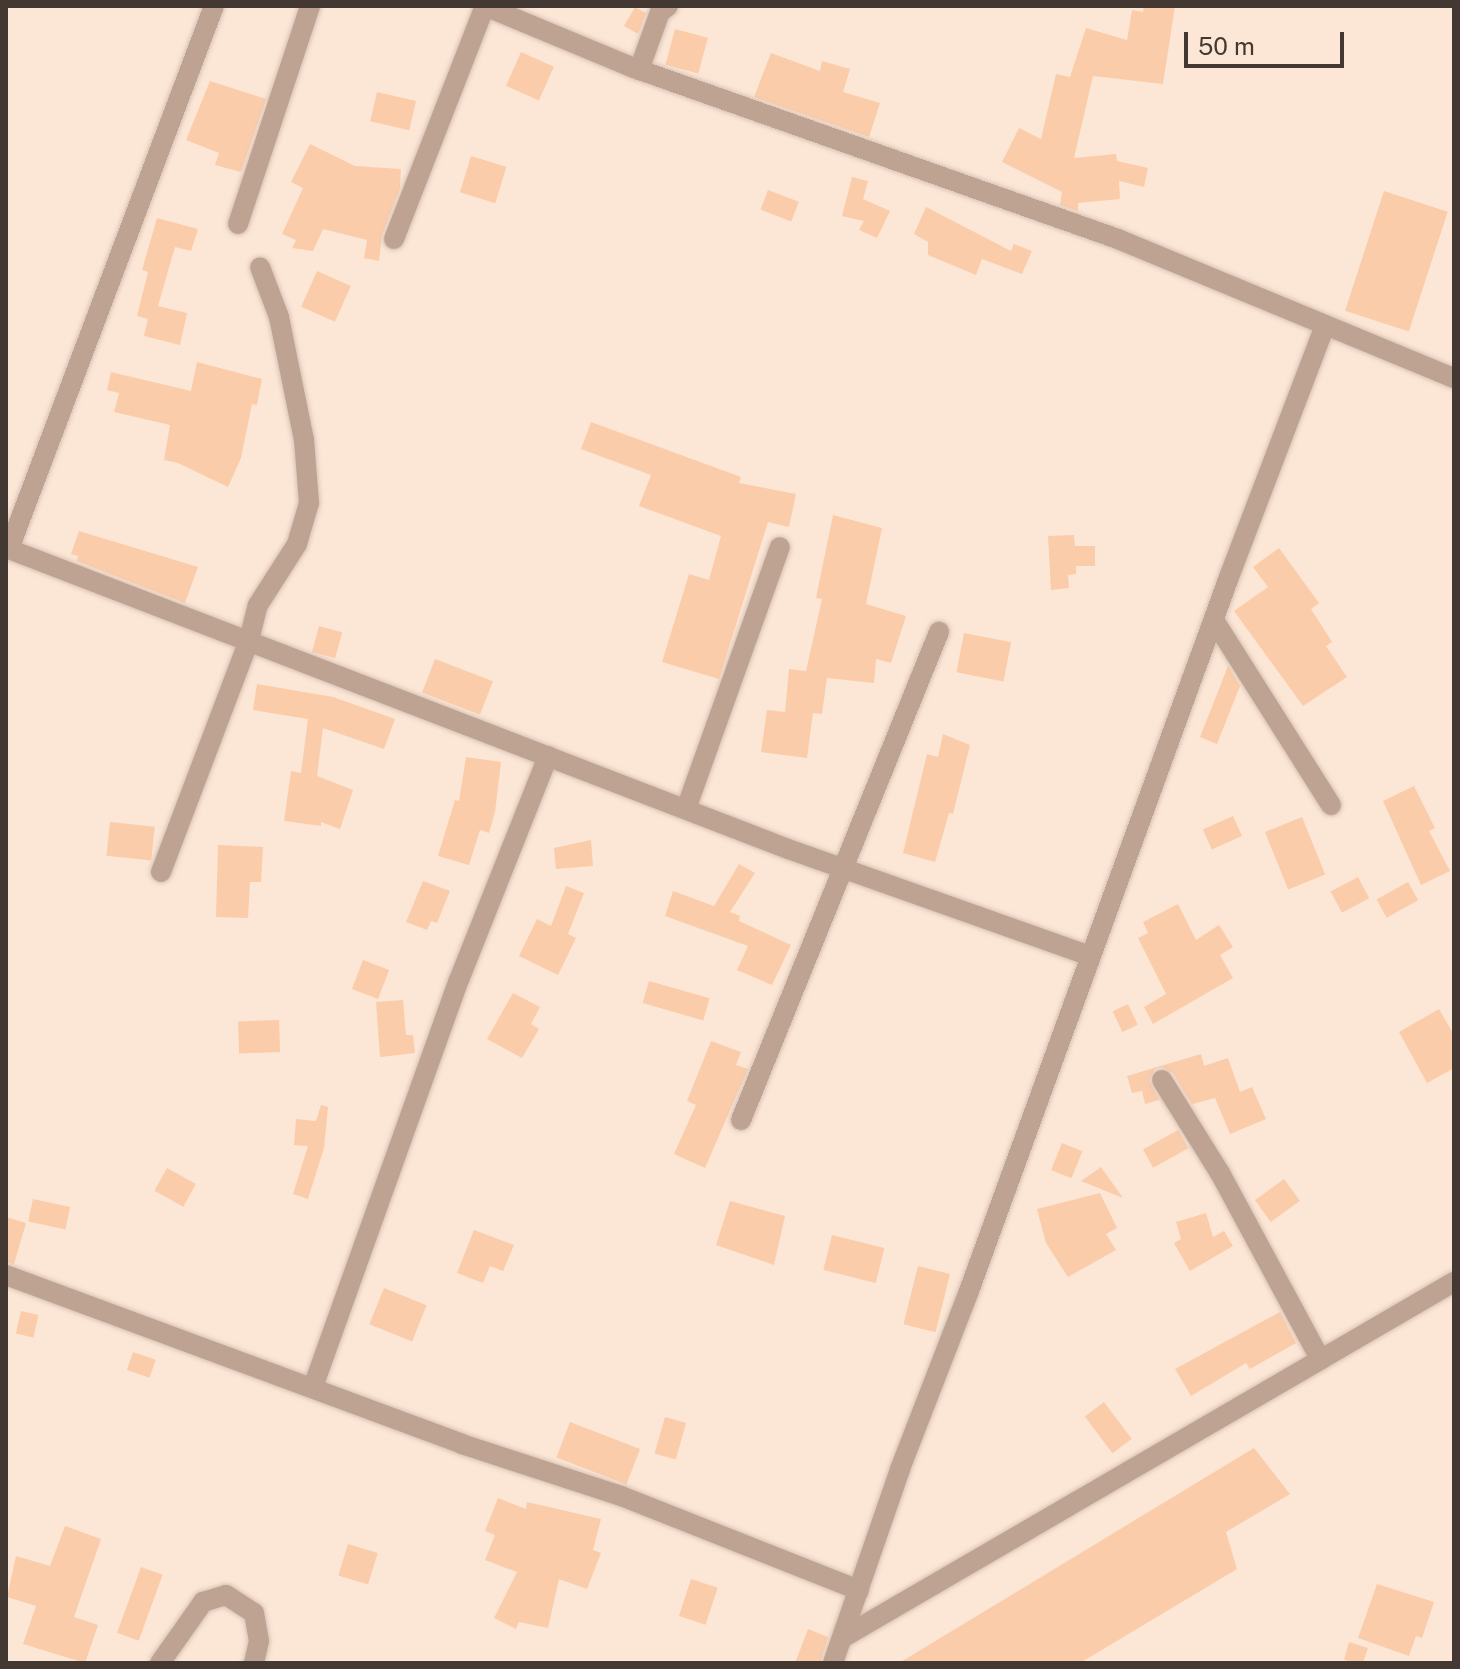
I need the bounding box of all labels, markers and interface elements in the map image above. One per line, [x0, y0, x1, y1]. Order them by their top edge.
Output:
scale bar [1188, 16, 1348, 66]
text: 50 m [1198, 32, 1255, 60]

